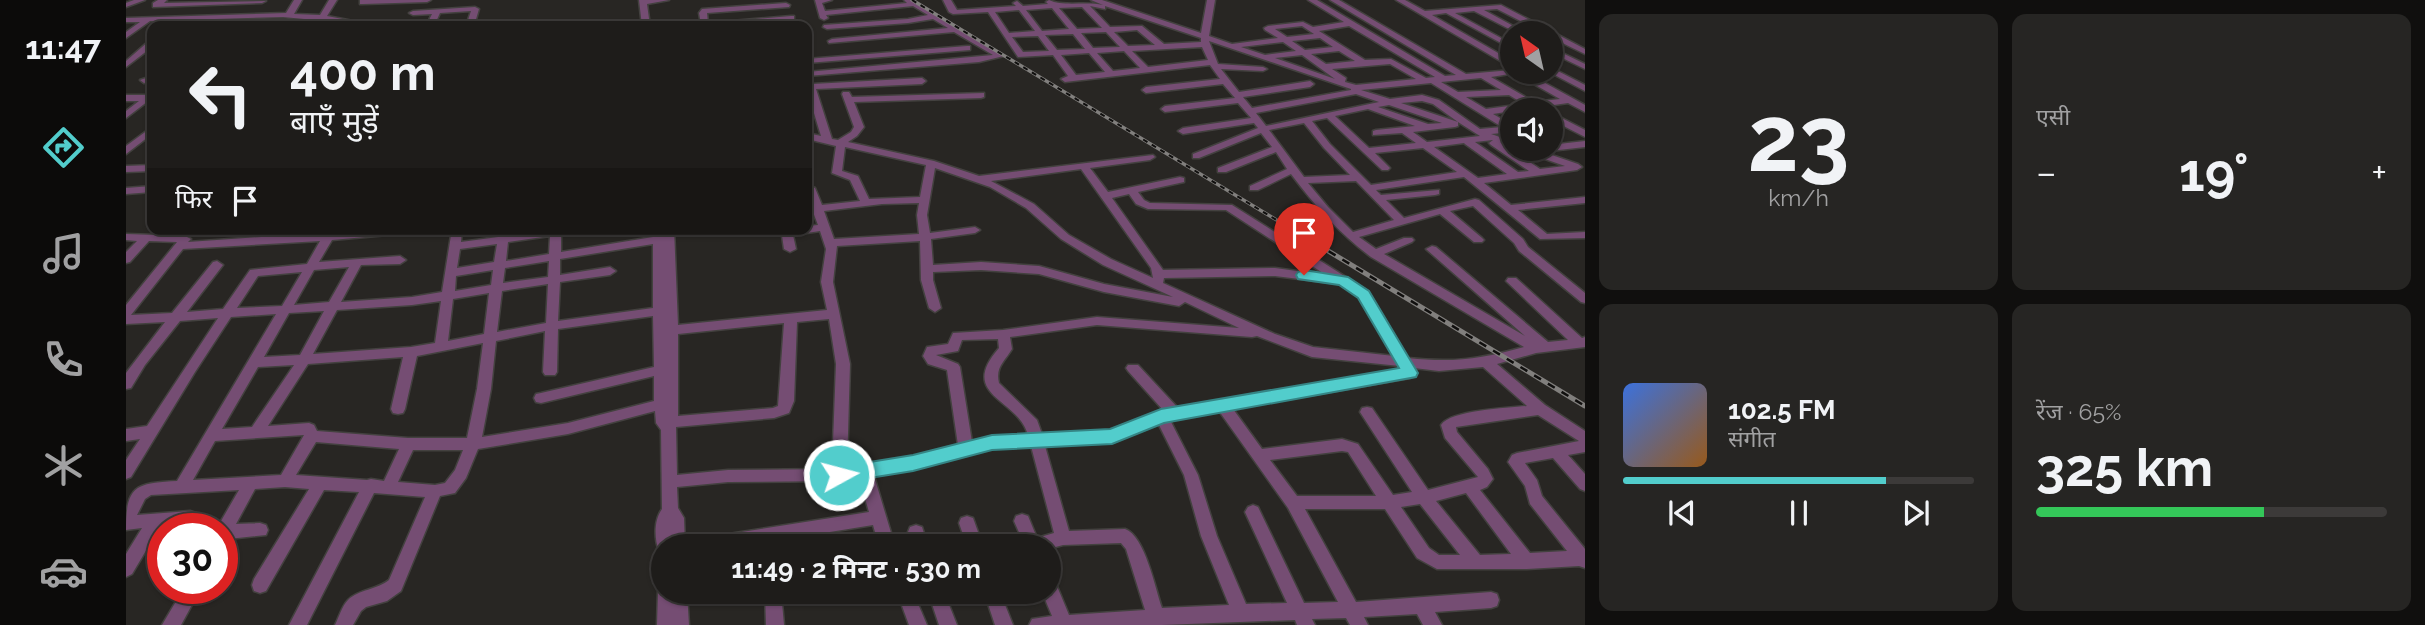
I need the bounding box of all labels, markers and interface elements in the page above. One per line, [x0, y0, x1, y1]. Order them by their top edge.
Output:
north arrow [1500, 21, 1563, 84]
map controls [1500, 21, 1563, 161]
text: 11:47 [25, 29, 101, 66]
text: 400 m [290, 44, 436, 101]
icon: left [175, 49, 266, 140]
text: 23 [1747, 85, 1850, 192]
button: sound [1500, 98, 1563, 161]
text: बाएँ मुड़ें [290, 103, 379, 140]
text: एसी [2036, 103, 2070, 130]
icon: directions [39, 123, 88, 172]
text: 19° [2179, 142, 2249, 203]
text: − [2036, 150, 2056, 195]
text: + [2371, 150, 2387, 195]
icon: arrive [226, 182, 264, 220]
text: फिर [175, 184, 212, 214]
text: km/h [1768, 184, 1829, 211]
pin [1274, 203, 1334, 275]
icon: arrive [1285, 214, 1323, 252]
icon: music [39, 229, 88, 278]
icon: phone [39, 335, 88, 384]
text: 102.5 FM [1728, 395, 1835, 425]
text: रेंज · 65% [2036, 398, 2121, 425]
text: संगीत [1728, 425, 1776, 452]
text: 325 km [2036, 437, 2213, 498]
position arrow [802, 438, 876, 512]
icon: climate [39, 441, 88, 490]
icon: previous [1663, 494, 1701, 532]
icon: pause [1780, 494, 1818, 532]
icon: next [1897, 494, 1935, 532]
speed limit sign: 30 [147, 513, 238, 604]
icon: car [39, 547, 88, 596]
text: 11:49 · 2 मिनट · 530 m [731, 554, 981, 584]

